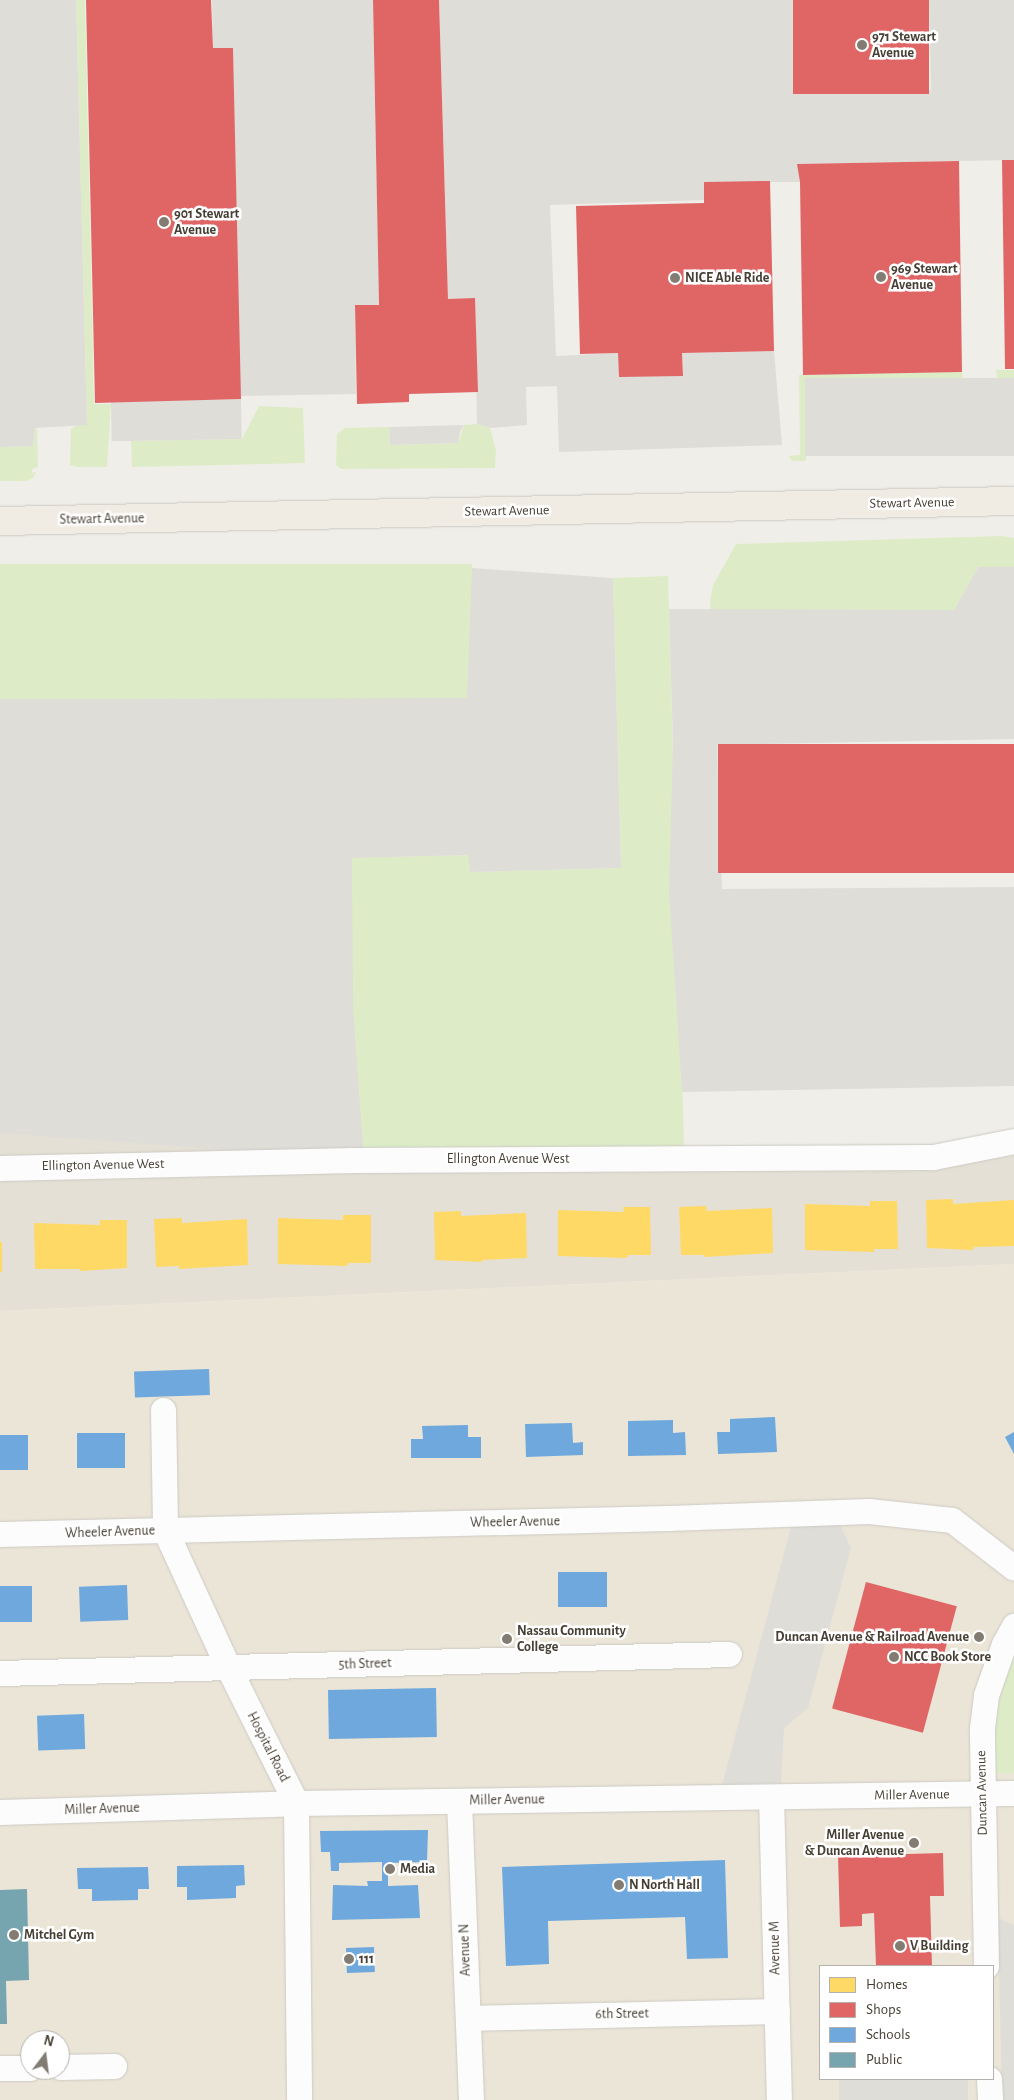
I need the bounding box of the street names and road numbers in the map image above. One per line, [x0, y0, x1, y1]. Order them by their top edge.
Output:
street label: Stewart Avenue [869, 494, 955, 512]
street label: Stewart Avenue [464, 502, 550, 520]
street label: Stewart Avenue [59, 510, 145, 528]
street label: Ellington Avenue West [447, 1151, 569, 1167]
street label: Ellington Avenue West [42, 1156, 164, 1174]
street label: Wheeler Avenue [470, 1513, 560, 1531]
street label: Wheeler Avenue [65, 1522, 155, 1542]
street label: 5th Street [338, 1655, 392, 1673]
street label: Hospital Road [243, 1709, 293, 1785]
street label: Duncan Avenue [973, 1750, 991, 1836]
street label: Miller Avenue [874, 1786, 950, 1804]
street label: Miller Avenue [469, 1791, 545, 1809]
street label: Miller Avenue [64, 1799, 140, 1819]
street label: Avenue M [766, 1921, 784, 1975]
street label: Avenue N [456, 1923, 474, 1977]
street label: 6th Street [595, 2005, 649, 2023]

